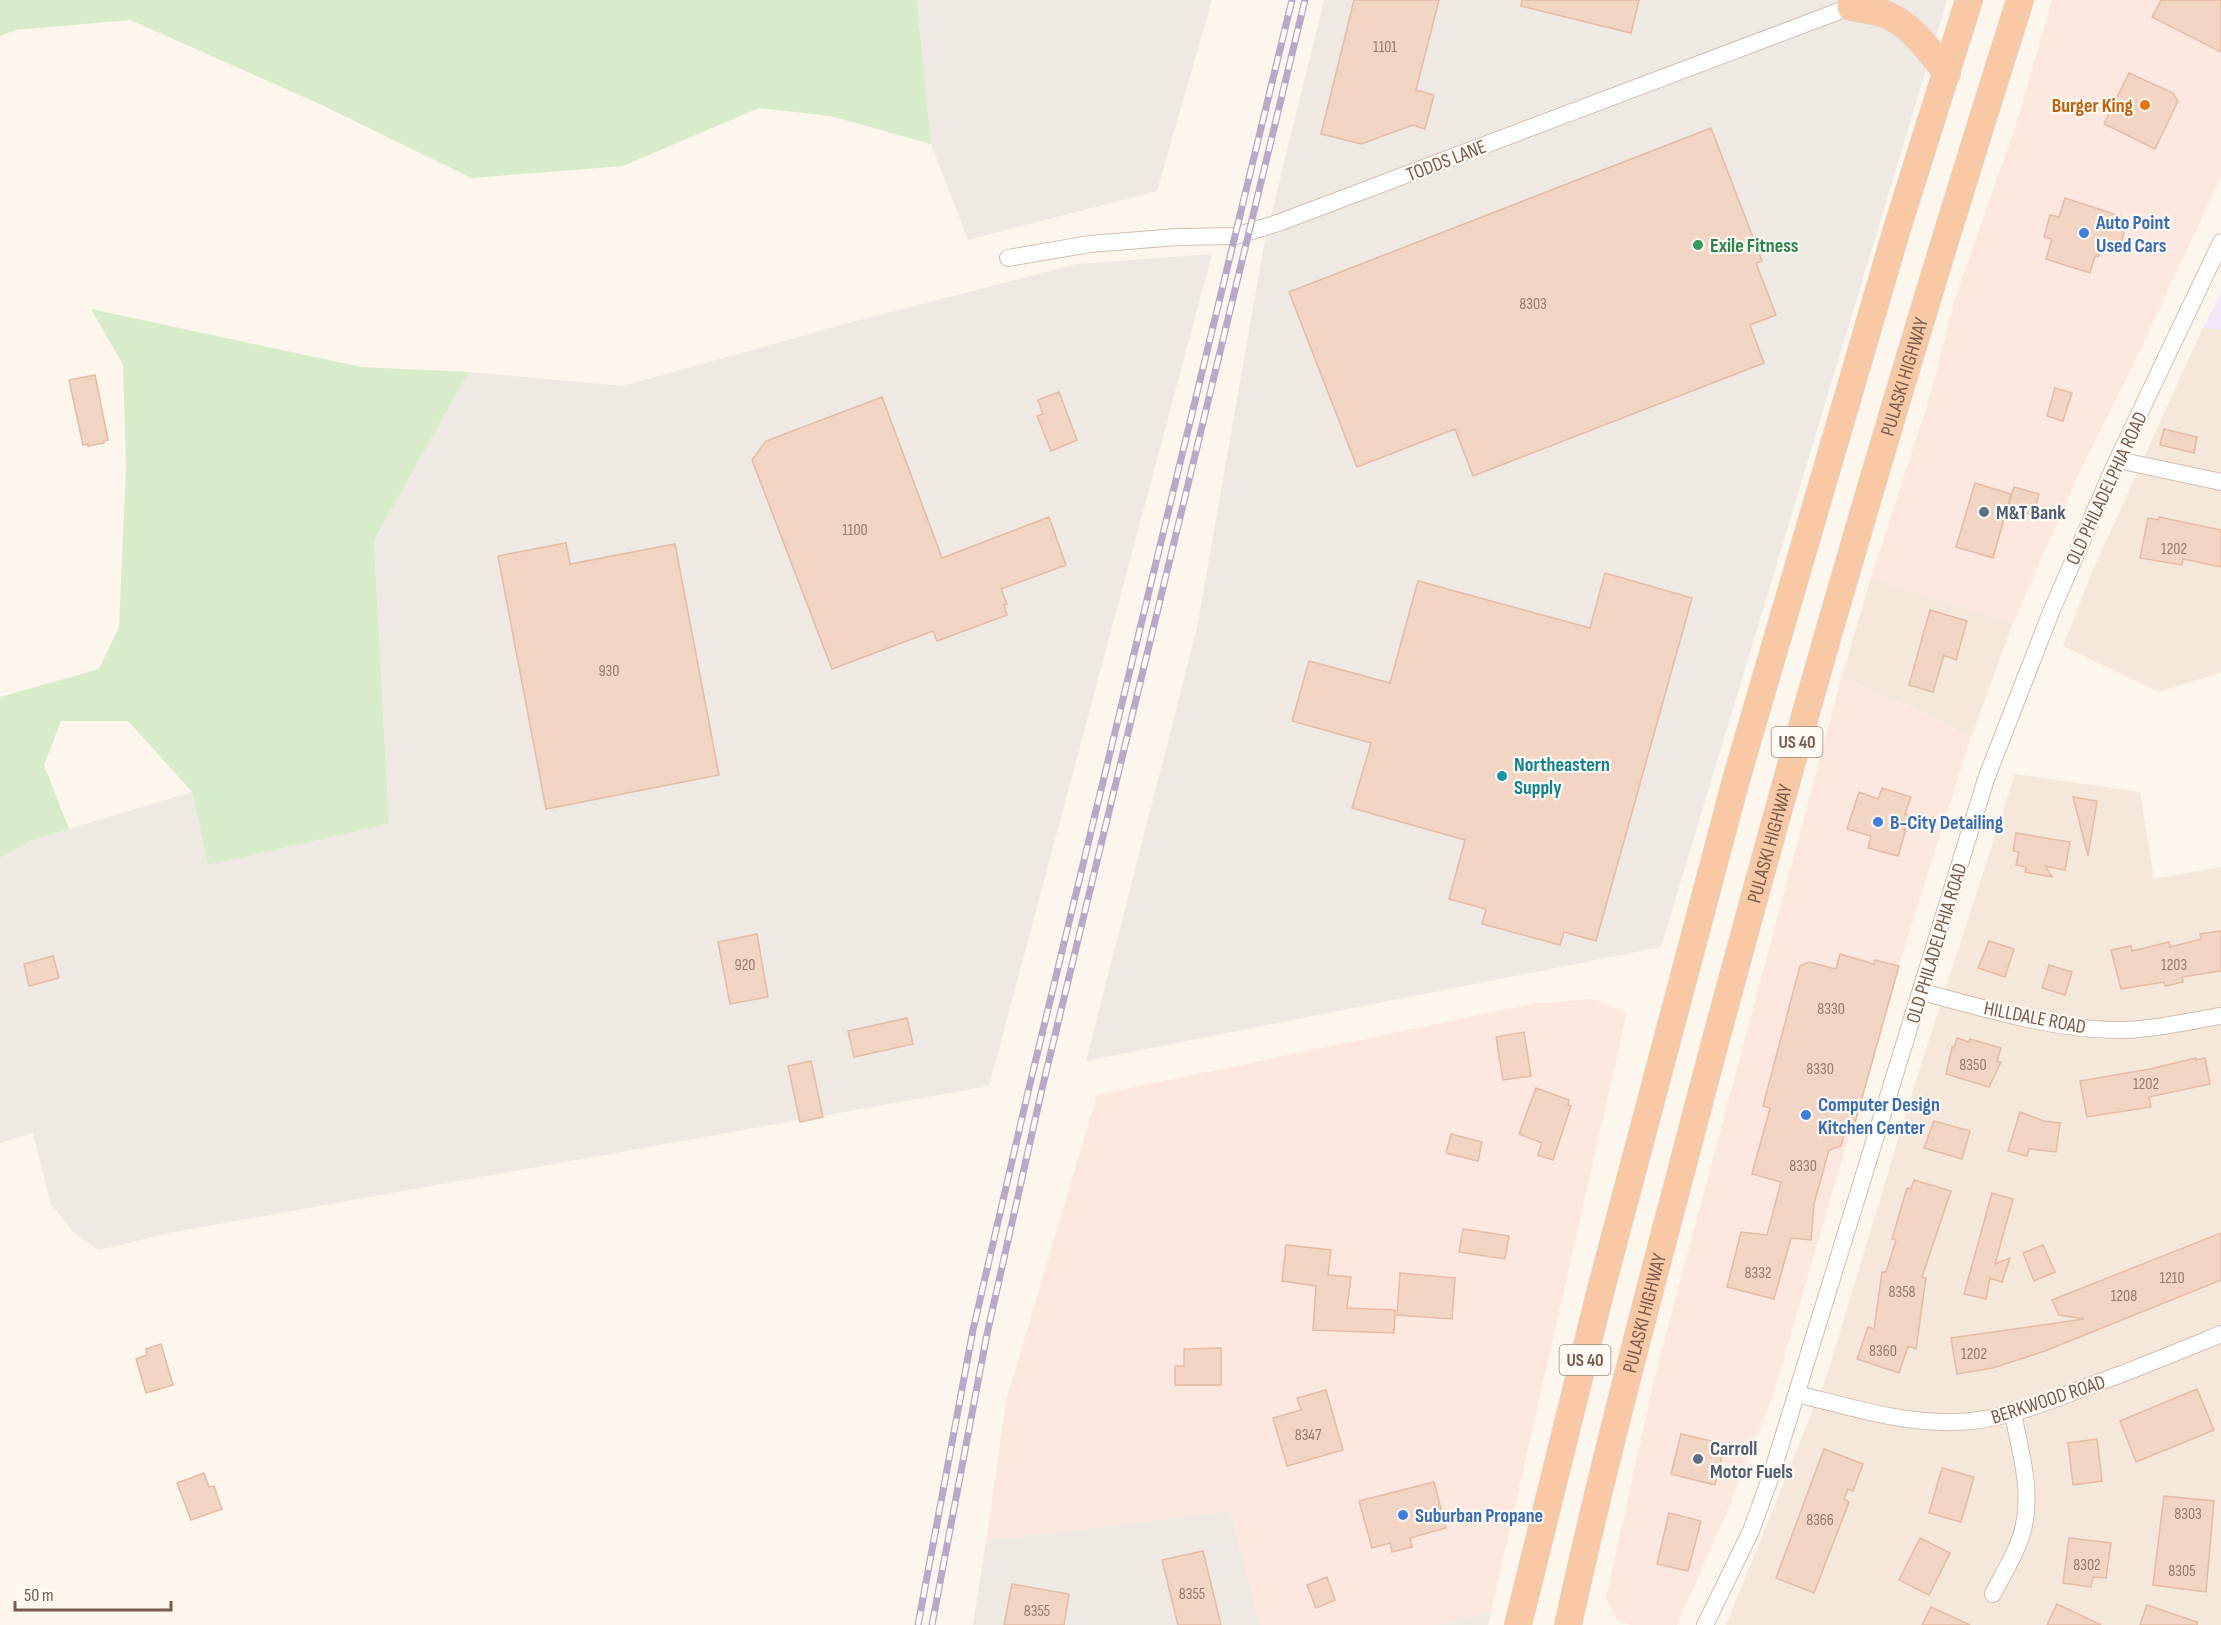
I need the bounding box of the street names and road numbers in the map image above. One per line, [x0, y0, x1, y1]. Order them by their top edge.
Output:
street label: TODDS LANE [1403, 135, 1490, 187]
street label: PULASKI HIGHWAY [1876, 314, 1934, 439]
street label: OLD PHILADELPHIA ROAD [2061, 408, 2153, 569]
road number: US 40 [1772, 727, 1822, 757]
street label: PULASKI HIGHWAY [1742, 781, 1798, 906]
street label: OLD PHILADELPHIA ROAD [1901, 860, 1973, 1026]
street label: HILLDALE ROAD [1982, 996, 2088, 1040]
street label: PULASKI HIGHWAY [1618, 1250, 1672, 1376]
road number: US 40 [1560, 1345, 1610, 1375]
street label: BERKWOOD ROAD [1988, 1370, 2108, 1430]

